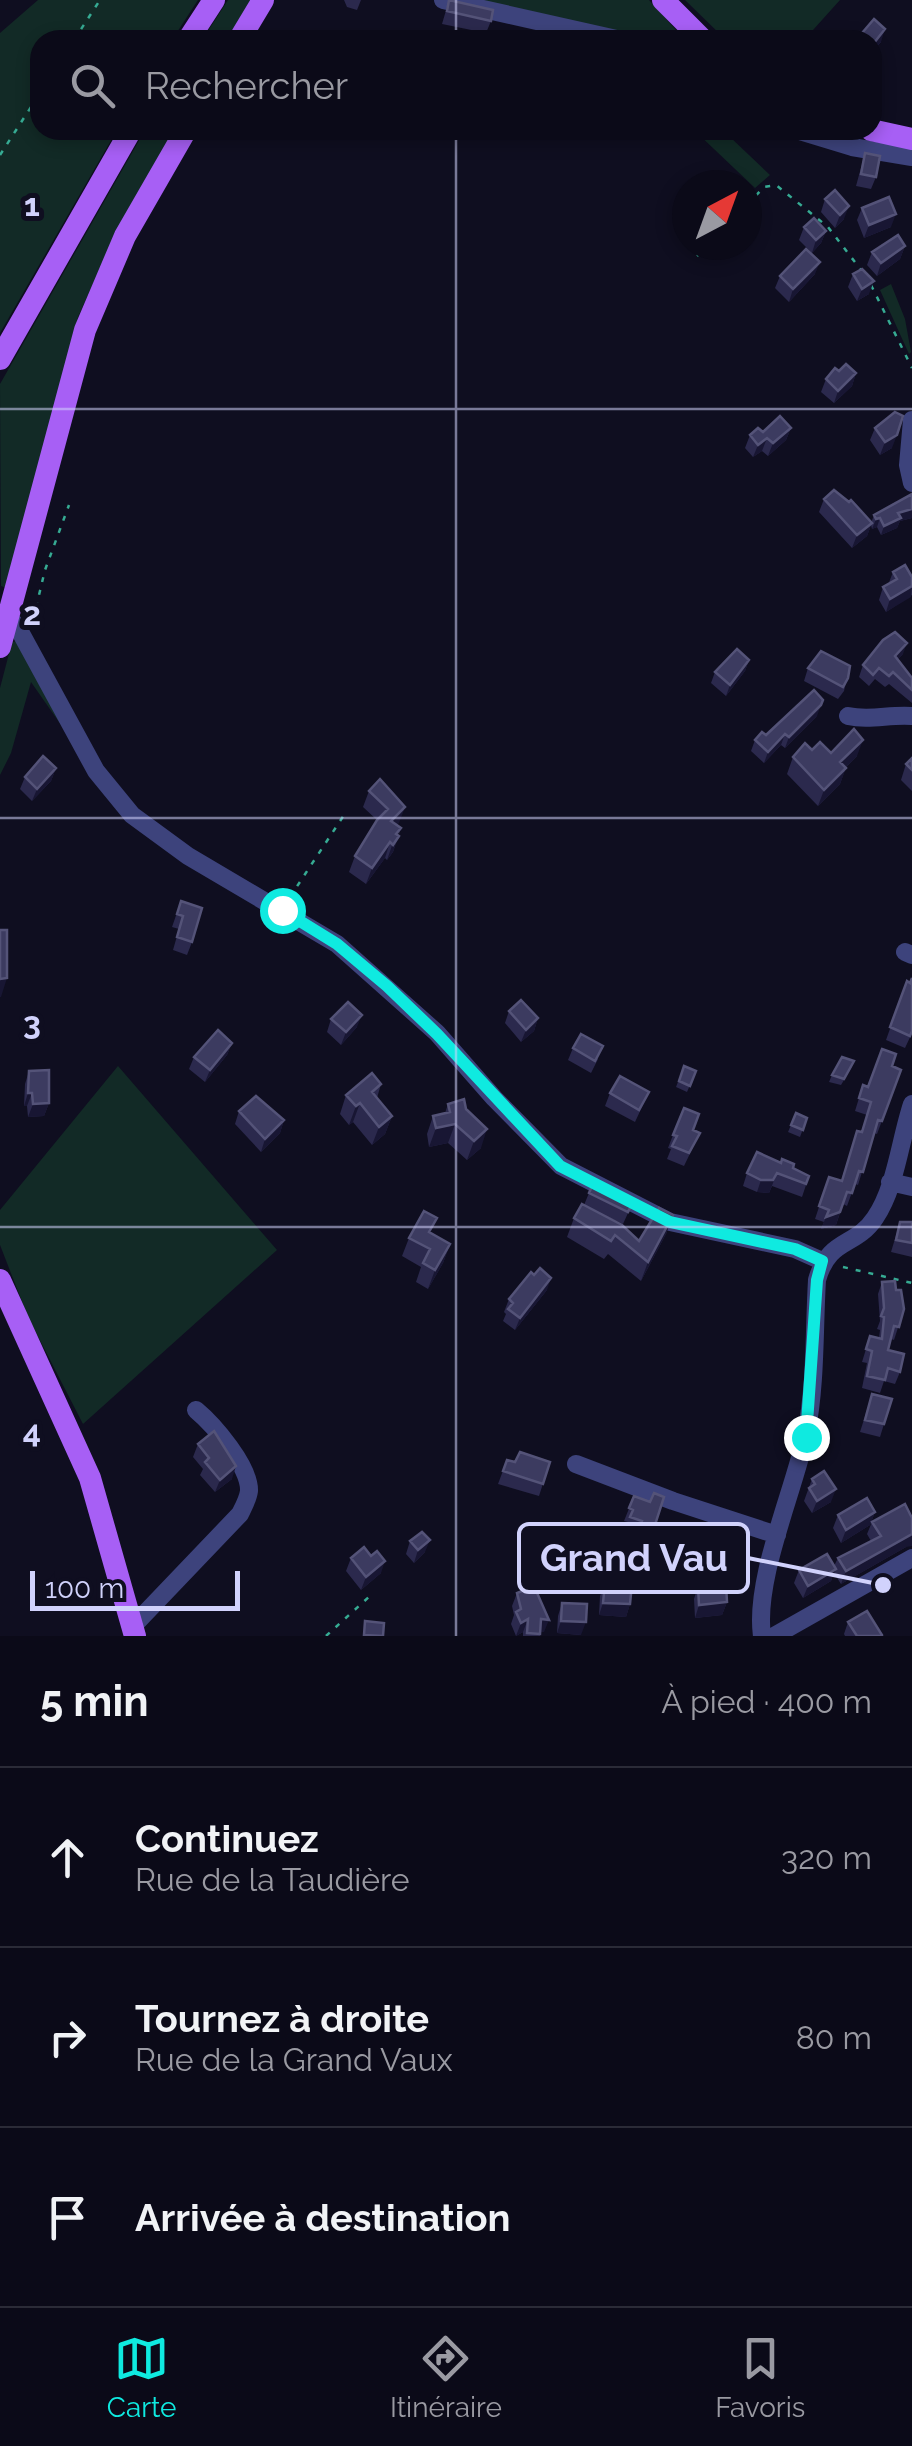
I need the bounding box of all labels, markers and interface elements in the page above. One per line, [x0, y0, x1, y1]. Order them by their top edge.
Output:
search box [30, 30, 882, 140]
icon: search [65, 58, 120, 113]
text: Rechercher [145, 63, 348, 108]
north arrow [672, 170, 762, 260]
text: 1 [24, 186, 40, 223]
text: 2 [23, 595, 41, 632]
route start [260, 888, 306, 934]
text: 3 [23, 1004, 41, 1041]
text: 4 [23, 1413, 41, 1450]
route end [784, 1415, 830, 1461]
callout: Grand Vau [519, 1524, 748, 1592]
text: Grand Vau [540, 1535, 728, 1580]
scale bar [30, 1566, 240, 1610]
text: 100 m [45, 1572, 124, 1605]
text: 5 min [40, 1677, 149, 1726]
text: À pied · 400 m [661, 1683, 872, 1720]
text: Continuez [135, 1816, 319, 1861]
icon: ahead [40, 1830, 95, 1885]
text: 320 m [781, 1839, 872, 1876]
text: Rue de la Taudière [135, 1861, 410, 1898]
text: Tournez à droite [135, 1996, 429, 2041]
icon: right [40, 2010, 95, 2065]
text: 80 m [796, 2019, 872, 2056]
text: Rue de la Grand Vaux [135, 2041, 453, 2078]
icon: arrive [40, 2190, 95, 2245]
text: Arrivée à destination [135, 2195, 511, 2240]
tab: Carte [107, 2331, 177, 2424]
tab: Itinéraire [390, 2331, 502, 2424]
tab: Favoris [715, 2331, 805, 2424]

